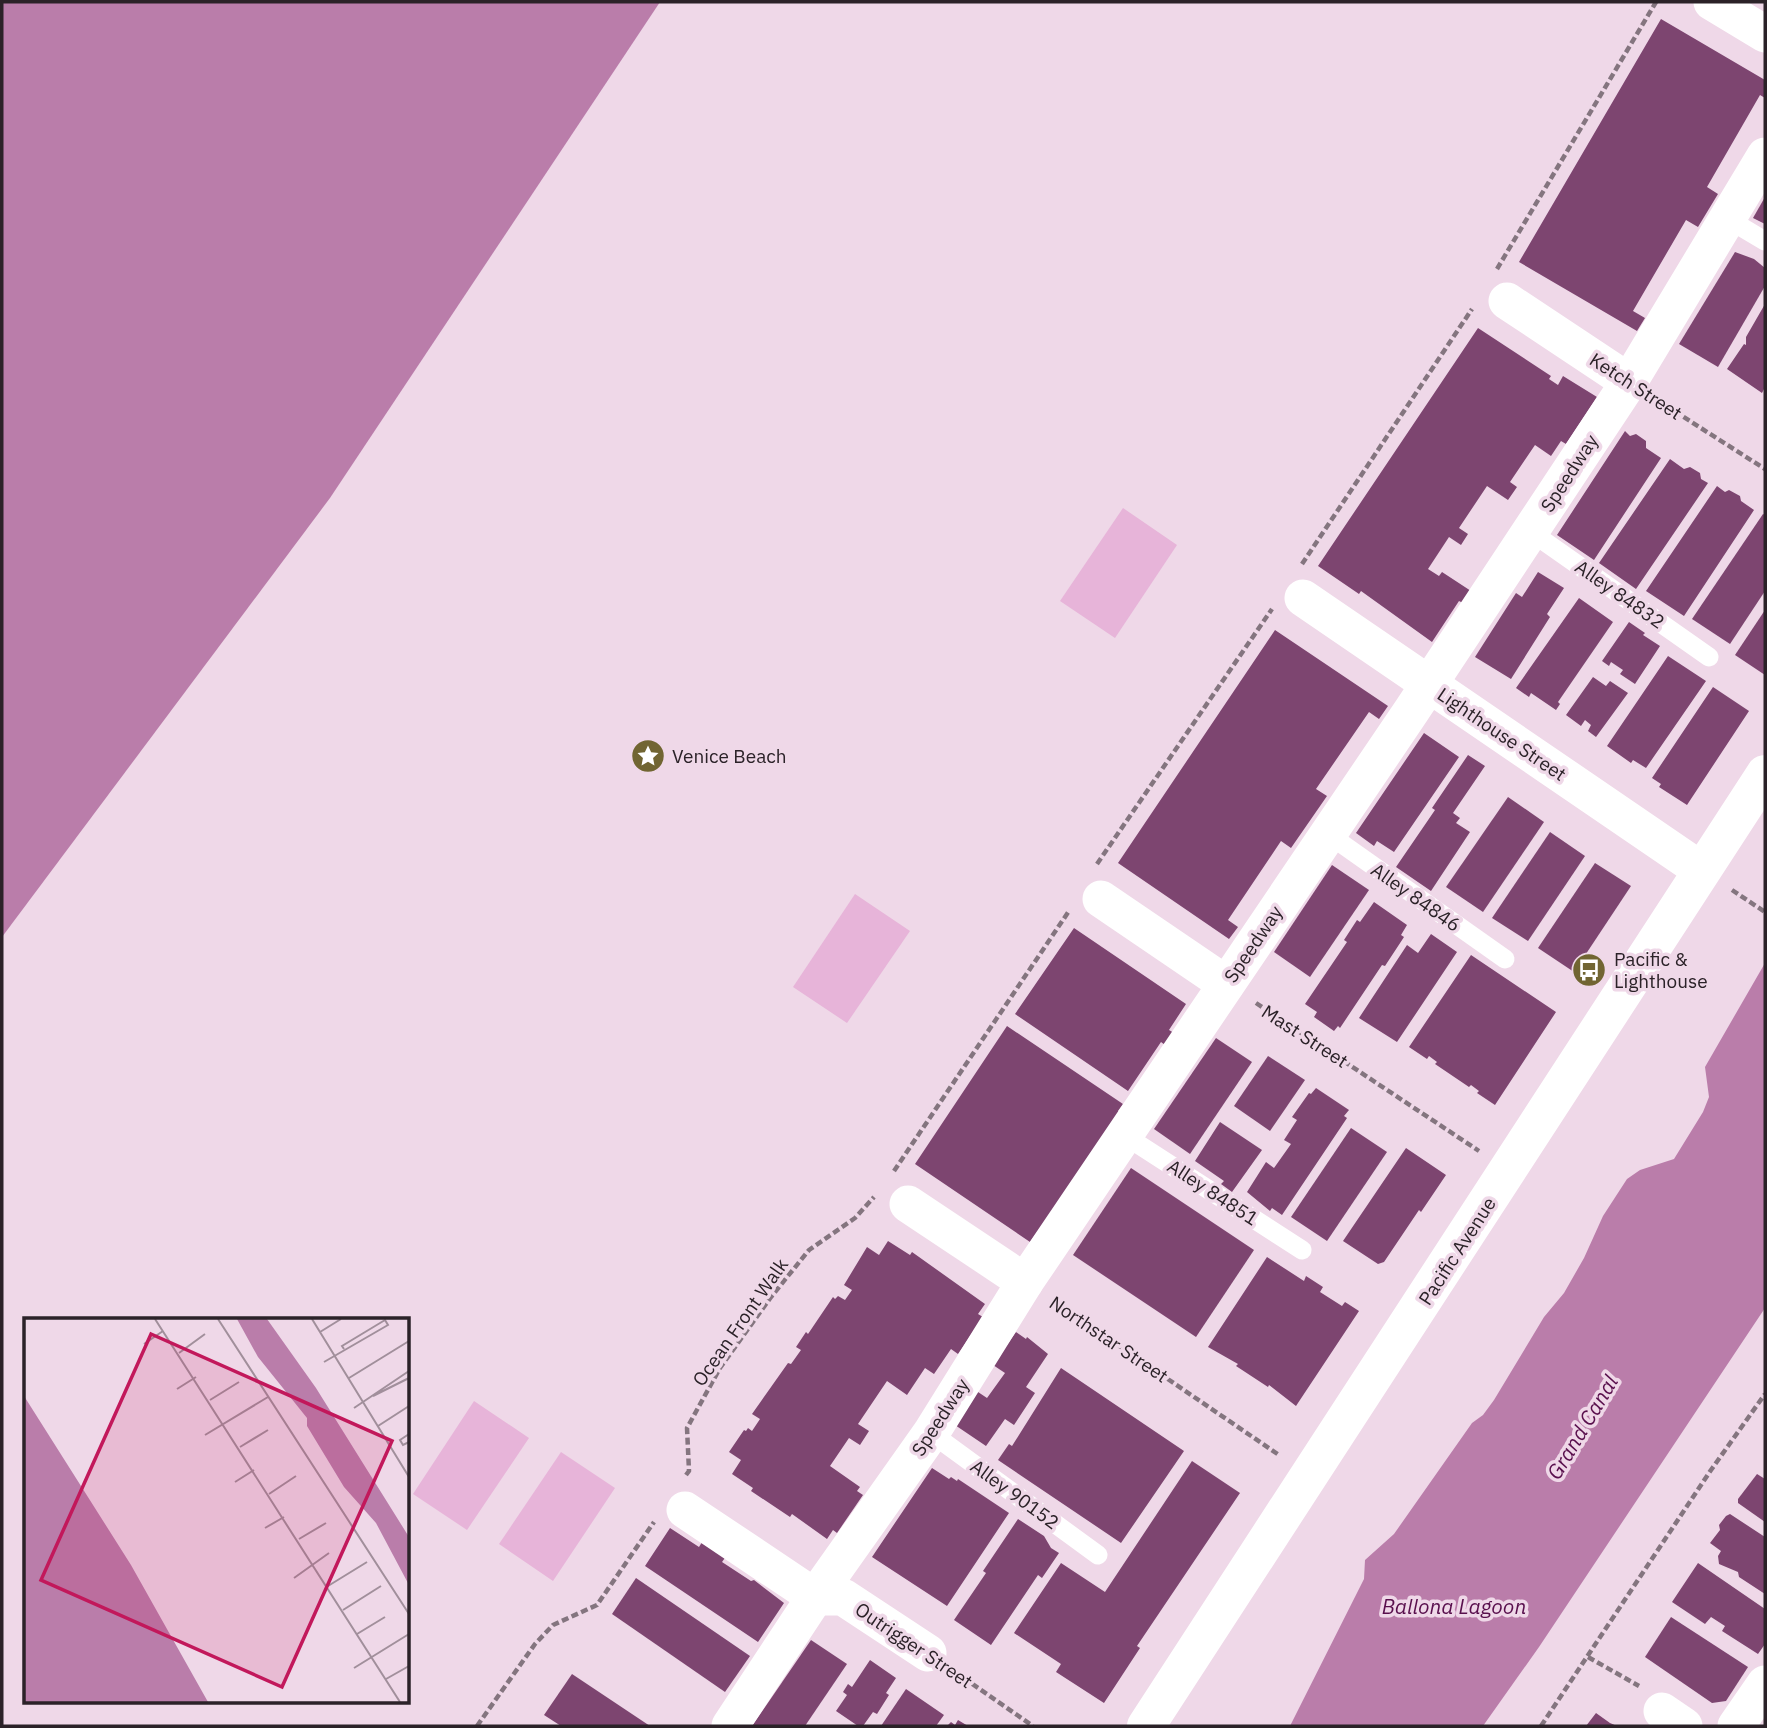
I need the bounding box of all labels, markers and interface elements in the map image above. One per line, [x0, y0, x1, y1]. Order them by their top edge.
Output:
street label: Ketch Street [1585, 347, 1687, 425]
street label: Speedway [1535, 429, 1603, 516]
street label: Alley 84832 [1571, 554, 1669, 634]
street label: Lighthouse Street [1433, 682, 1571, 786]
place icon: Venice Beach [629, 737, 667, 775]
place label: Venice Beach [672, 744, 787, 768]
street label: Alley 84846 [1367, 857, 1465, 937]
street label: Speedway [1218, 900, 1288, 987]
place label: Pacific & Lighthouse [1614, 947, 1708, 993]
bus stop icon: Pacific & Lighthouse [1570, 951, 1608, 989]
street label: Mast Street [1257, 999, 1353, 1073]
street label: Alley 84851 [1163, 1154, 1263, 1230]
street label: Pacific Avenue [1413, 1192, 1501, 1310]
street label: Ocean Front Walk [687, 1253, 793, 1391]
street label: Northstar Street [1045, 1290, 1173, 1388]
inset map [24, 1318, 410, 1704]
water label: Grand Canal [1540, 1369, 1624, 1484]
street label: Speedway [906, 1373, 974, 1460]
street label: Alley 90152 [966, 1454, 1064, 1534]
water label: Ballona Lagoon [1382, 1592, 1526, 1620]
street label: Outrigger Street [851, 1597, 977, 1693]

